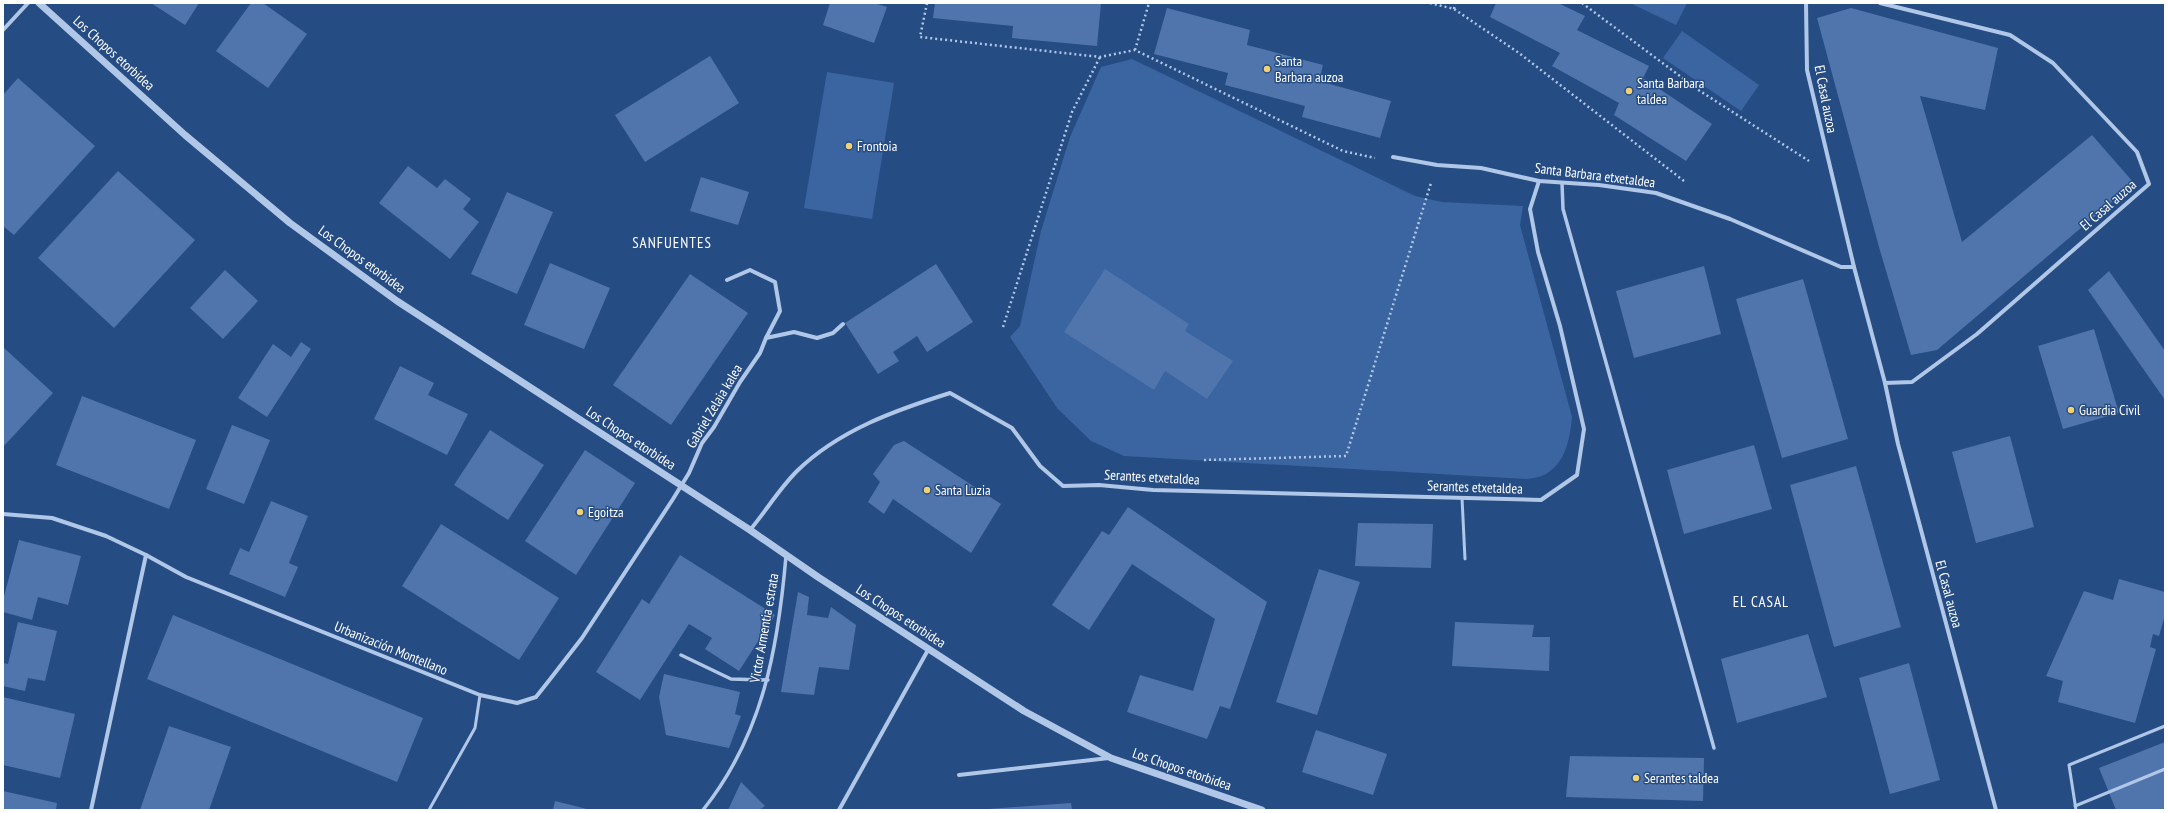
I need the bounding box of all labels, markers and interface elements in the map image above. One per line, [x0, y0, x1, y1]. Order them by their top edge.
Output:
street label: Los Chopos etorbidea [70, 12, 158, 94]
place label: Santa Barbara auzoa [1275, 52, 1343, 86]
marker: Santa Barbara auzoa [1262, 64, 1272, 74]
street label: El Casal auzoa [1811, 64, 1841, 134]
place label: Santa Barbara taldea [1637, 74, 1704, 108]
marker: Santa Barbara taldea [1624, 86, 1634, 96]
place label: Frontoia [857, 137, 897, 155]
marker: Frontoia [844, 141, 854, 151]
street label: Santa Barbara etxetaldea [1534, 159, 1656, 191]
street label: El Casal auzoa [2076, 176, 2140, 234]
street label: Los Chopos etorbidea [315, 221, 409, 297]
district label: SANFUENTES [632, 233, 712, 252]
street label: Gabriel Zelaia kalea [682, 361, 746, 451]
place label: Guardia Civil [2079, 401, 2141, 419]
street label: Los Chopos etorbidea [583, 402, 679, 474]
marker: Guardia Civil [2066, 405, 2076, 415]
street label: Serantes etxetaldea [1104, 466, 1200, 488]
street label: Serantes etxetaldea [1427, 476, 1523, 498]
place label: Santa Luzia [935, 481, 991, 499]
marker: Santa Luzia [922, 485, 932, 495]
place label: Egoitza [588, 503, 624, 521]
marker: Egoitza [575, 507, 585, 517]
street label: El Casal auzoa [1931, 558, 1967, 630]
street label: Victor Armentia estrata [745, 572, 782, 685]
street label: Los Chopos etorbidea [853, 580, 949, 652]
district label: EL CASAL [1733, 592, 1789, 611]
street label: Urbanización Montellano [332, 617, 450, 679]
street label: Los Chopos etorbidea [1130, 744, 1234, 794]
place label: Serantes taldea [1644, 769, 1719, 787]
marker: Serantes taldea [1631, 773, 1641, 783]

